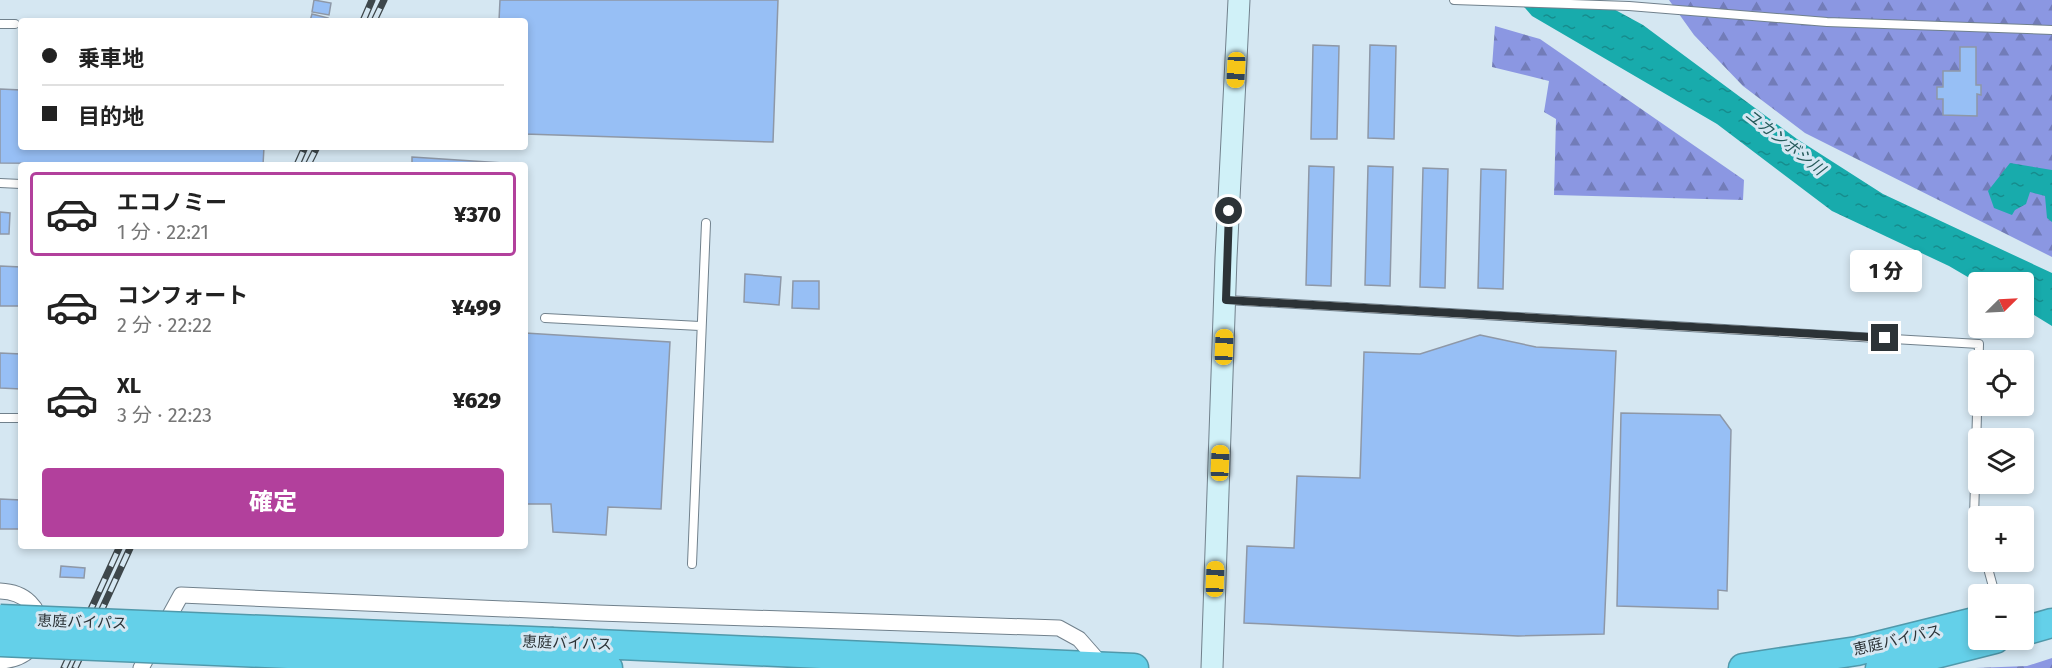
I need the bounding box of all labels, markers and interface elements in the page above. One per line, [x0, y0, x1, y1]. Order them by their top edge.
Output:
text: 乗車地 [78, 45, 144, 72]
car [1226, 52, 1246, 88]
text: 目的地 [78, 103, 144, 130]
water label: ユカンボシ川 [1741, 105, 1830, 180]
icon: car [45, 187, 99, 241]
text: エコノミー [117, 189, 227, 216]
route start [1215, 197, 1242, 224]
text: ¥370 [454, 201, 501, 228]
text: 1 分 · 22:21 [117, 220, 209, 244]
callout: 1 分 [1849, 251, 1921, 293]
text: 1 分 [1869, 259, 1903, 283]
north arrow [1968, 272, 2034, 338]
map controls [1968, 272, 2034, 650]
icon: car [45, 280, 99, 334]
text: コンフォート [117, 282, 248, 309]
text: ¥499 [451, 294, 501, 321]
text: 2 分 · 22:22 [117, 313, 212, 337]
route end [1871, 324, 1898, 351]
car [1214, 329, 1234, 365]
button: locate [1968, 350, 2034, 416]
text: XL [117, 372, 141, 399]
icon: car [45, 373, 99, 427]
text: ¥629 [453, 387, 501, 414]
text: 3 分 · 22:23 [117, 403, 212, 427]
button: layers [1968, 428, 2034, 494]
car [1210, 445, 1230, 481]
button: 確定 [42, 468, 504, 537]
button: + [1968, 506, 2034, 572]
car [1205, 561, 1225, 597]
button: − [1968, 584, 2034, 650]
street label: 恵庭バイパス [37, 611, 127, 633]
street label: 恵庭バイパス [1851, 621, 1943, 659]
street label: 恵庭バイパス [522, 632, 612, 654]

